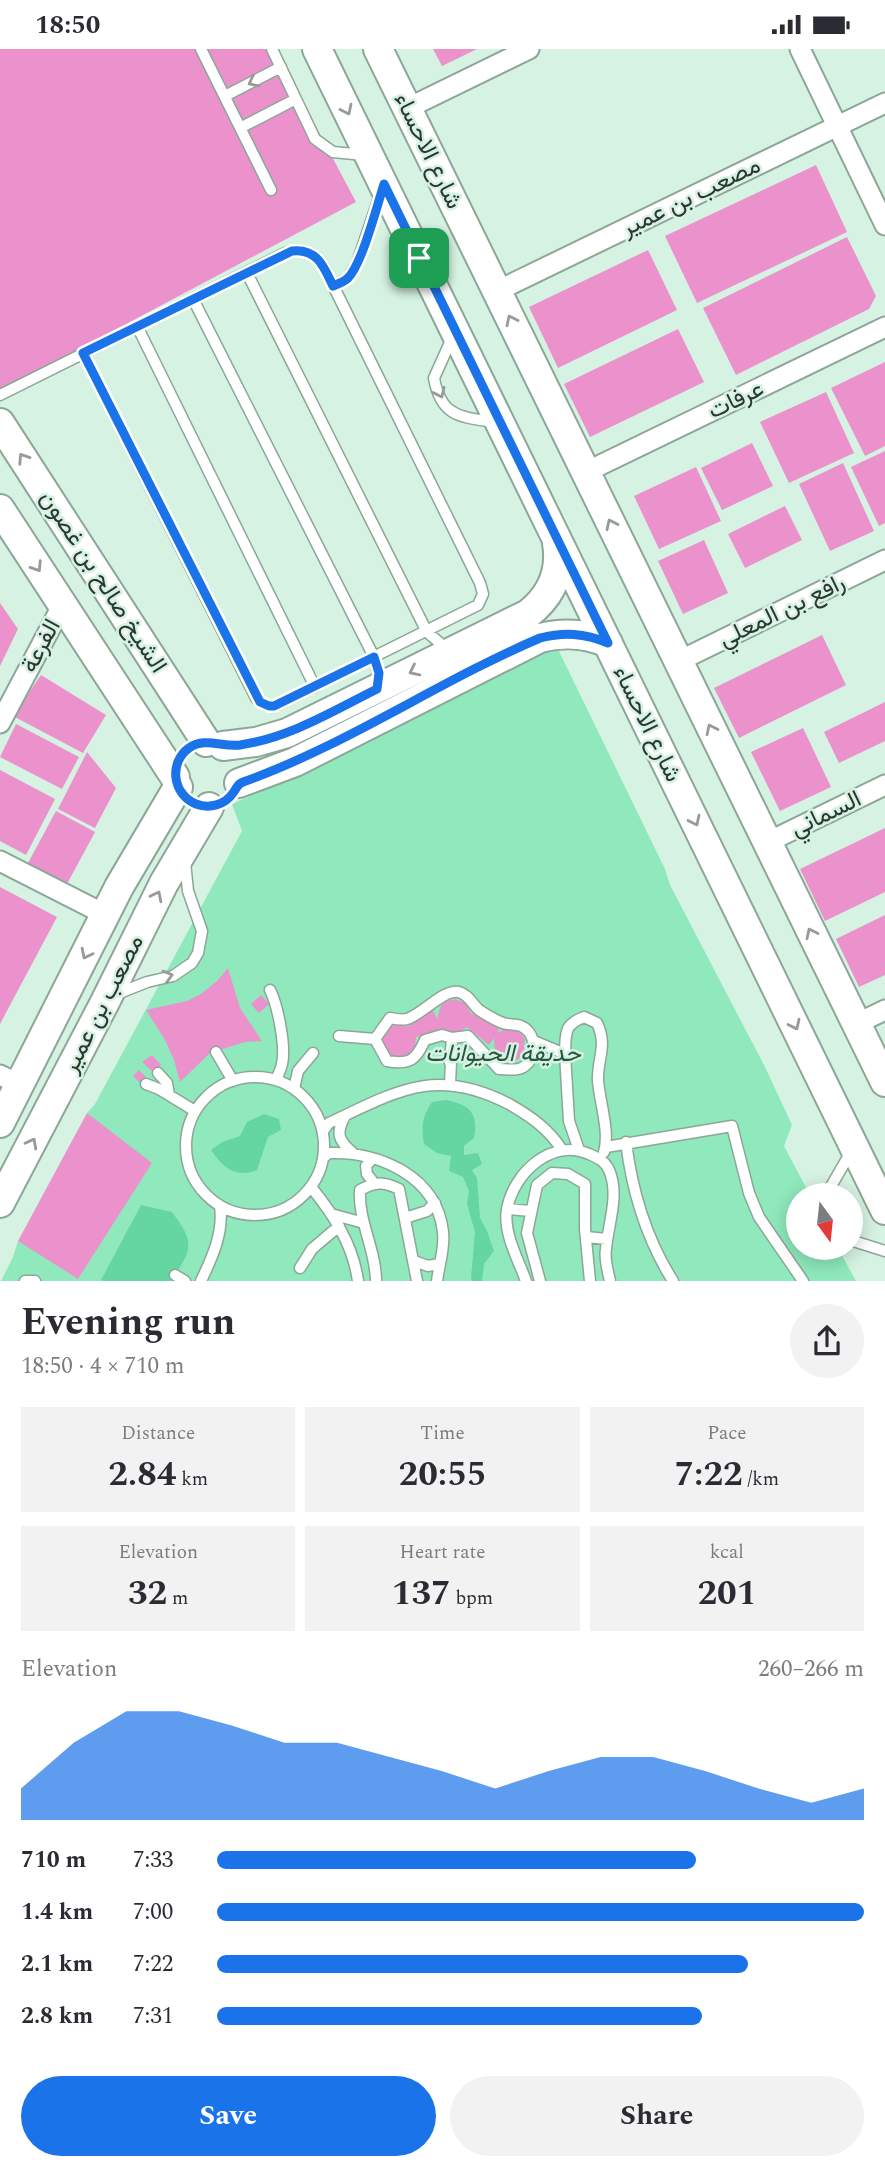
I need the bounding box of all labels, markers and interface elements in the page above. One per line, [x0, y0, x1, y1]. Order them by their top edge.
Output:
text: 18:50 [35, 5, 100, 45]
one-way arrow [248, 73, 260, 87]
street label: شارع الاحساء [384, 87, 472, 215]
one-way arrow [339, 103, 353, 115]
street label: مصعب بن عمير [614, 148, 767, 247]
pin [389, 228, 449, 288]
icon: arrive [400, 239, 438, 277]
one-way arrow [506, 315, 520, 327]
street label: عرفات [702, 371, 770, 429]
one-way arrow [432, 386, 446, 398]
one-way arrow [18, 453, 31, 466]
street label: الشيخ صالح بن غصون [30, 484, 176, 680]
one-way arrow [606, 519, 620, 531]
one-way arrow [28, 559, 41, 572]
street label: رافع بن المعلي [712, 565, 852, 657]
street label: الفرعة [12, 612, 70, 680]
street label: شارع الاحساء [603, 660, 691, 788]
one-way arrow [409, 663, 421, 677]
one-way arrow [706, 724, 720, 736]
street label: السماني [784, 781, 868, 847]
one-way arrow [686, 814, 700, 826]
one-way arrow [149, 891, 163, 903]
one-way arrow [806, 928, 820, 940]
street label: مصعب بن عمير [52, 929, 153, 1080]
one-way arrow [81, 947, 95, 960]
one-way arrow [161, 970, 173, 984]
one-way arrow [786, 1018, 800, 1030]
park label: حديقة الحيوانات [425, 1036, 582, 1072]
one-way arrow [23, 1137, 37, 1150]
north arrow [786, 1183, 863, 1260]
map controls [786, 1183, 863, 1260]
text: Evening run [21, 1294, 235, 1352]
button: share [790, 1304, 864, 1378]
text: 18:50 · 4 × 710 m [21, 1349, 185, 1384]
text: Distance [121, 1419, 195, 1448]
text: Time [420, 1419, 465, 1448]
text: Pace [707, 1419, 747, 1448]
text: 2.84 [108, 1448, 176, 1501]
text: 20:55 [399, 1448, 486, 1501]
text: 7:22 [674, 1448, 743, 1501]
text: km [176, 1465, 208, 1494]
text: /km [743, 1465, 779, 1494]
text: Elevation [118, 1538, 198, 1567]
text: Heart rate [400, 1538, 485, 1567]
text: kcal [710, 1538, 744, 1567]
text: 32 [128, 1567, 167, 1620]
text: 137 [392, 1567, 451, 1620]
text: 201 [697, 1567, 756, 1620]
text: m [167, 1584, 188, 1613]
text: bpm [451, 1584, 493, 1613]
text: Elevation [21, 1652, 117, 1687]
text: 260–266 m [758, 1652, 864, 1687]
text: 710 m [21, 1843, 86, 1878]
text: 7:33 [133, 1843, 173, 1878]
text: 1.4 km [21, 1895, 93, 1930]
text: 7:00 [133, 1895, 173, 1930]
text: 2.1 km [21, 1947, 93, 1982]
text: 7:22 [133, 1947, 173, 1982]
text: 2.8 km [21, 1999, 93, 2034]
text: 7:31 [133, 1999, 173, 2034]
button: Save [21, 2076, 436, 2156]
button: Share [450, 2076, 864, 2156]

